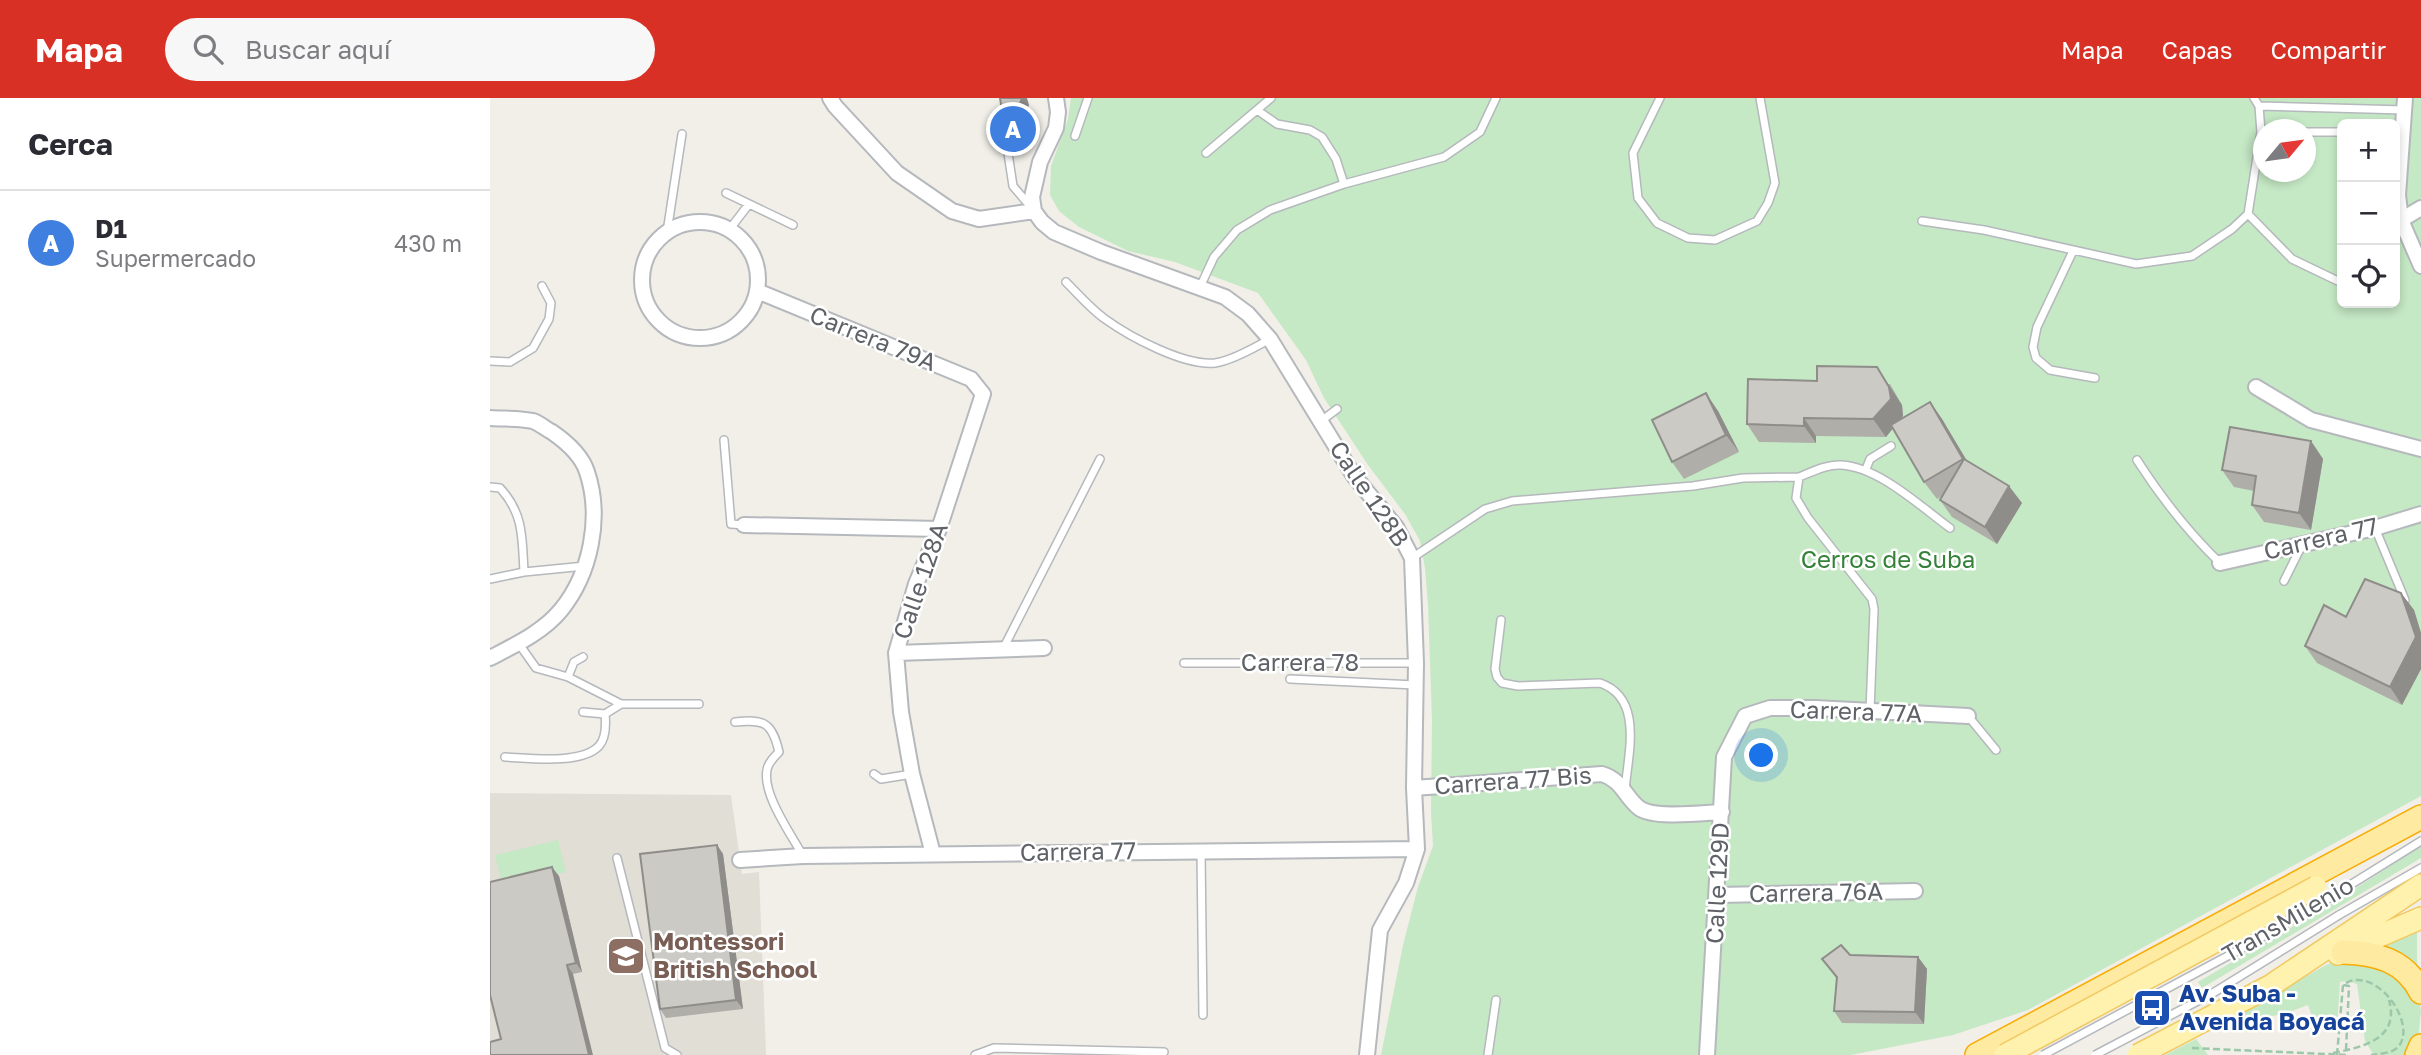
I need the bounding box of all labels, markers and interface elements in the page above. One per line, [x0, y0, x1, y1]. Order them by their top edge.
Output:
search box [165, 18, 655, 81]
text: Mapa [35, 30, 123, 69]
icon: search [189, 30, 227, 68]
text: Buscar aquí [245, 34, 391, 65]
text: Mapa [2061, 35, 2124, 64]
text: Capas [2162, 35, 2232, 64]
text: Compartir [2270, 35, 2386, 64]
pin: A [990, 103, 1036, 155]
north arrow [2253, 119, 2316, 182]
map controls [2337, 119, 2400, 308]
button: + [2337, 119, 2400, 182]
text: Cerca [28, 126, 113, 162]
button: − [2337, 182, 2400, 245]
text: D1 [95, 213, 127, 244]
text: A [43, 229, 59, 257]
text: 430 m [394, 229, 462, 257]
text: Supermercado [95, 244, 256, 272]
button: locate [2337, 245, 2400, 308]
street label: Carrera 79A [806, 299, 941, 376]
street label: Calle 128B [1324, 435, 1416, 552]
street label: Carrera 77 [2261, 510, 2381, 565]
street label: Calle 128A [886, 518, 953, 643]
park label: Cerros de Suba [1801, 544, 1975, 573]
street label: Carrera 78 [1241, 647, 1359, 676]
street label: Carrera 77A [1789, 694, 1923, 727]
your location [1744, 738, 1778, 772]
street label: Carrera 77 Bis [1433, 760, 1593, 799]
street label: Calle 129D [1699, 821, 1734, 945]
street label: Carrera 77 [1020, 835, 1136, 866]
street label: TransMilenio [2216, 869, 2358, 968]
street label: Carrera 76A [1749, 876, 1883, 907]
place label: Montessori British School [653, 926, 817, 983]
school or university icon: Montessori British School [605, 935, 647, 977]
place label: Av. Suba - Avenida Boyacá [2179, 978, 2365, 1035]
bus stop icon: Av. Suba - Avenida Boyacá [2131, 987, 2173, 1029]

